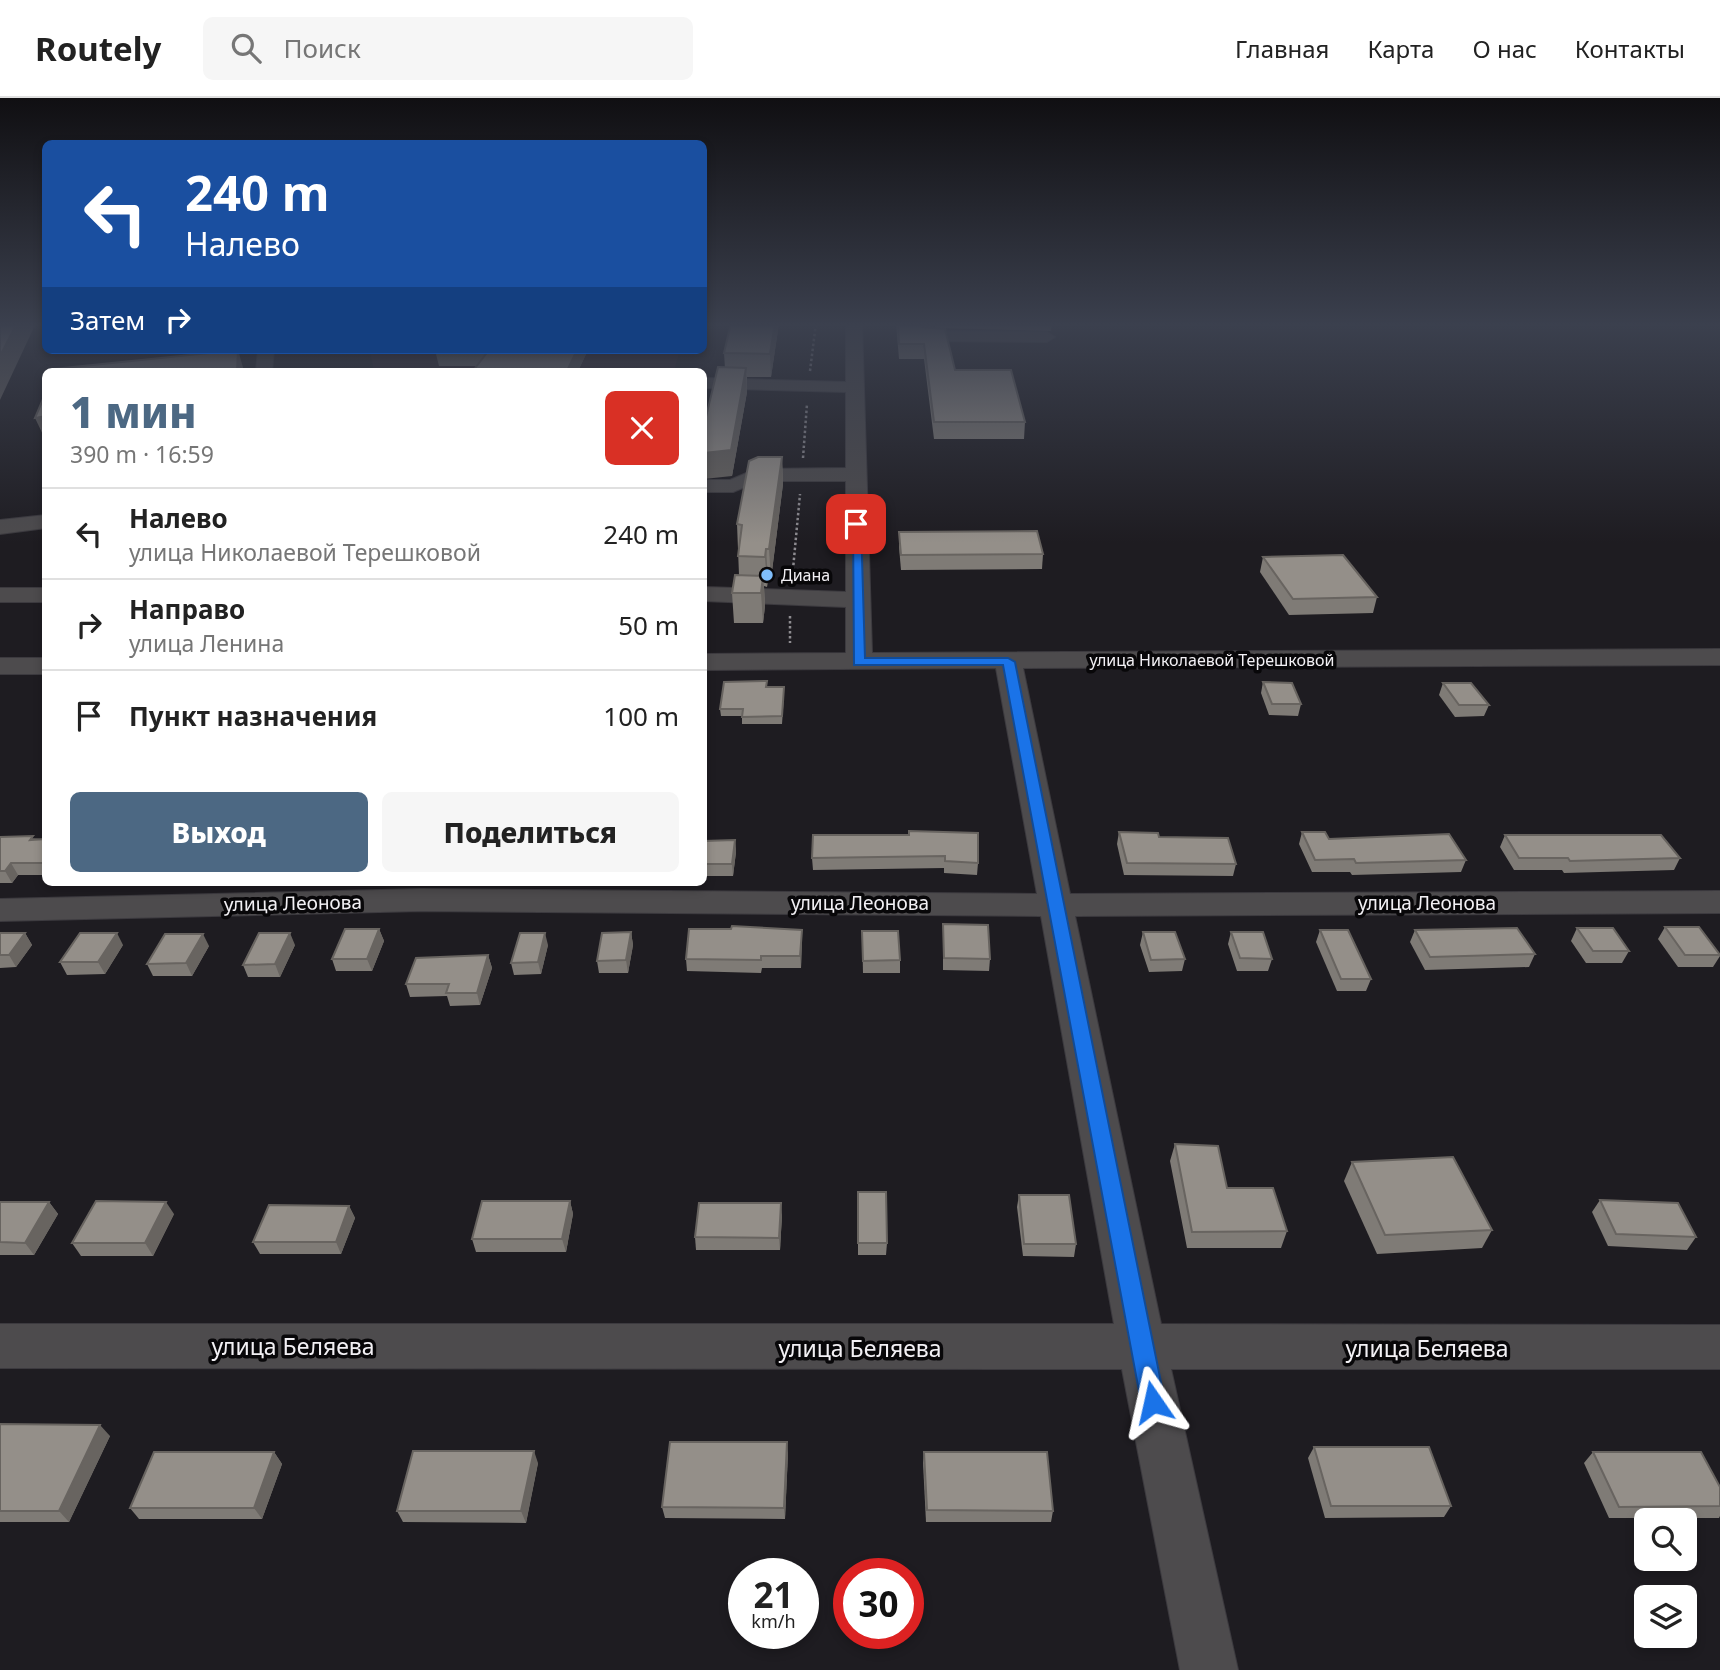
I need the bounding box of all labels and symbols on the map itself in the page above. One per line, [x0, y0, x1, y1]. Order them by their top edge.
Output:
pin [826, 494, 886, 554]
place label: Диана [781, 564, 830, 586]
marker: Диана [759, 567, 775, 583]
street label: улица Николаевой Терешковой [1090, 649, 1334, 671]
street label: улица Леонова [224, 889, 362, 917]
street label: улица Леонова [791, 890, 929, 916]
street label: улица Леонова [1358, 890, 1496, 916]
street label: улица Беляева [211, 1330, 375, 1362]
street label: улица Беляева [778, 1332, 942, 1364]
street label: улица Беляева [1345, 1332, 1509, 1364]
position arrow [1116, 1365, 1190, 1439]
speed limit sign: 30 [833, 1558, 924, 1649]

